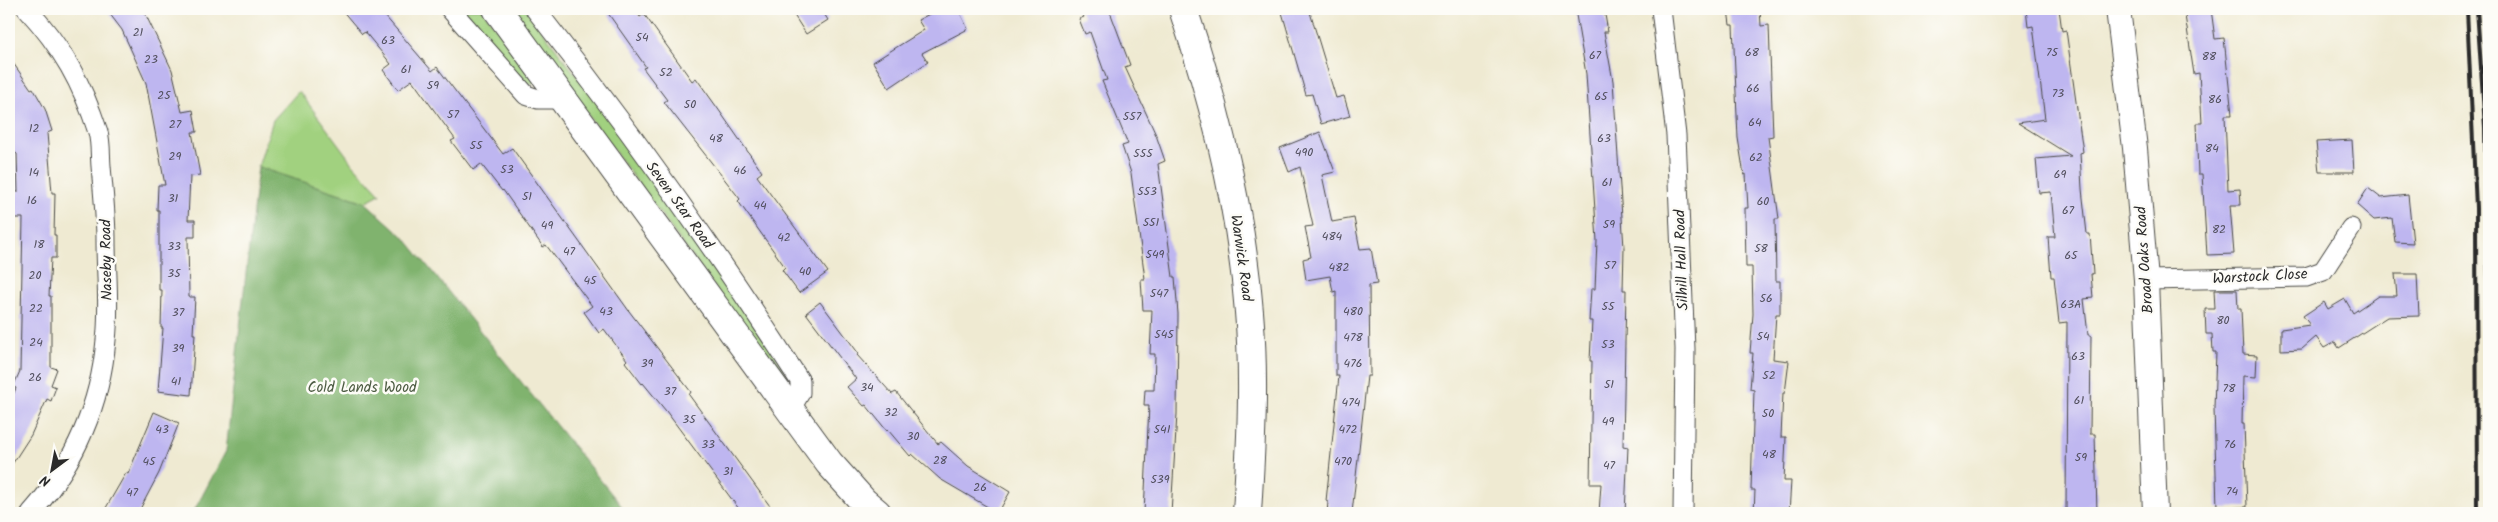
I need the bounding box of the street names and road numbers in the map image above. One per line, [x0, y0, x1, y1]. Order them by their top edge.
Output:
street label: Seven Star Road [639, 157, 720, 255]
street label: Broad Oaks Road [2129, 205, 2161, 314]
street label: Silhill Hall Road [1668, 209, 1696, 311]
street label: Warwick Road [1223, 213, 1259, 303]
street label: Naseby Road [94, 219, 120, 301]
street label: Warstock Close [2212, 263, 2308, 291]

